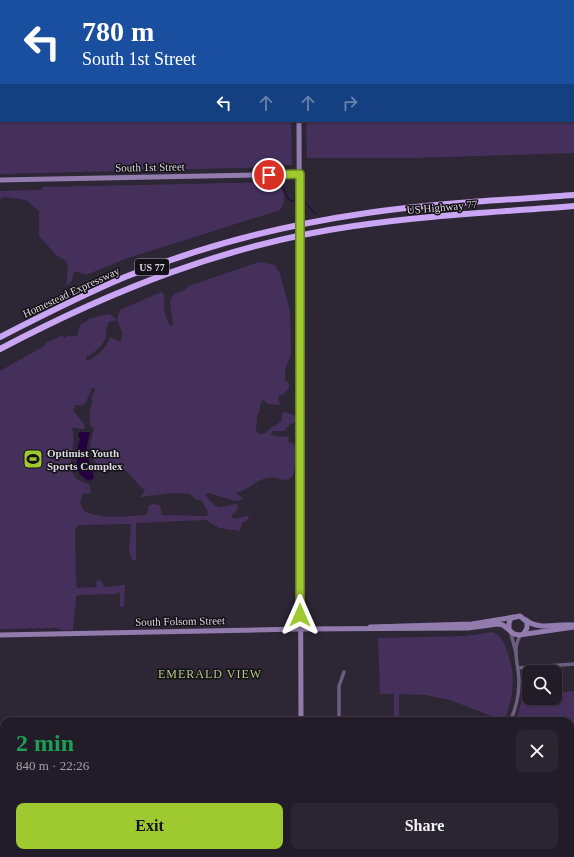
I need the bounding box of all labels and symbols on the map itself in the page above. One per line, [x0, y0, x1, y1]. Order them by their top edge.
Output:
pin [252, 158, 286, 192]
street label: South 1st Street [115, 160, 185, 174]
street label: US Highway 77 [406, 198, 478, 216]
road number: US 77 [135, 259, 169, 275]
street label: Homestead Expressway [21, 264, 122, 320]
place label: Optimist Youth Sports Complex [47, 447, 123, 472]
sports icon: Optimist Youth Sports Complex [22, 448, 44, 470]
position arrow [279, 594, 321, 636]
street label: South Folsom Street [135, 614, 225, 628]
district label: EMERALD VIEW [158, 667, 262, 681]

